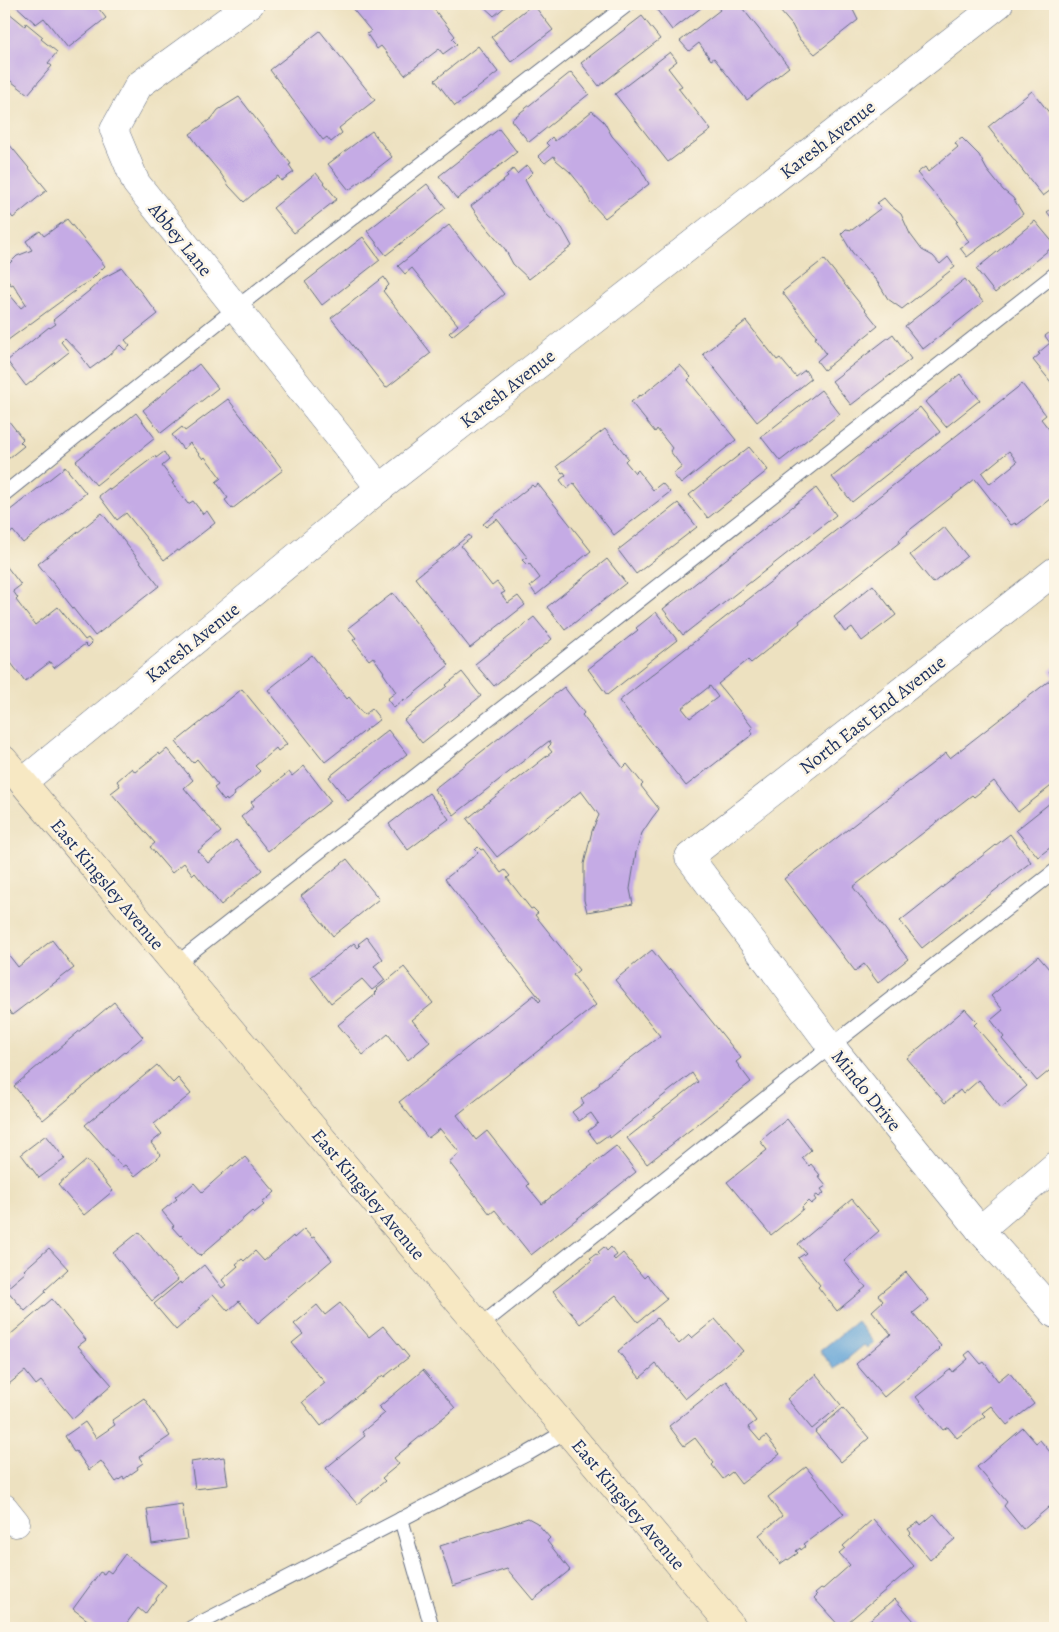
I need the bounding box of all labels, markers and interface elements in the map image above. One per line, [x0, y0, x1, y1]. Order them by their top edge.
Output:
street label: Karesh Avenue [775, 94, 881, 185]
street label: Abbey Lane [142, 196, 218, 282]
street label: Karesh Avenue [455, 343, 561, 434]
street label: Karesh Avenue [140, 597, 245, 689]
street label: North East End Avenue [794, 649, 951, 780]
street label: East Kingsley Avenue [45, 813, 170, 956]
street label: Mindo Drive [825, 1044, 907, 1137]
street label: East Kingsley Avenue [306, 1123, 431, 1266]
street label: East Kingsley Avenue [566, 1433, 691, 1576]

